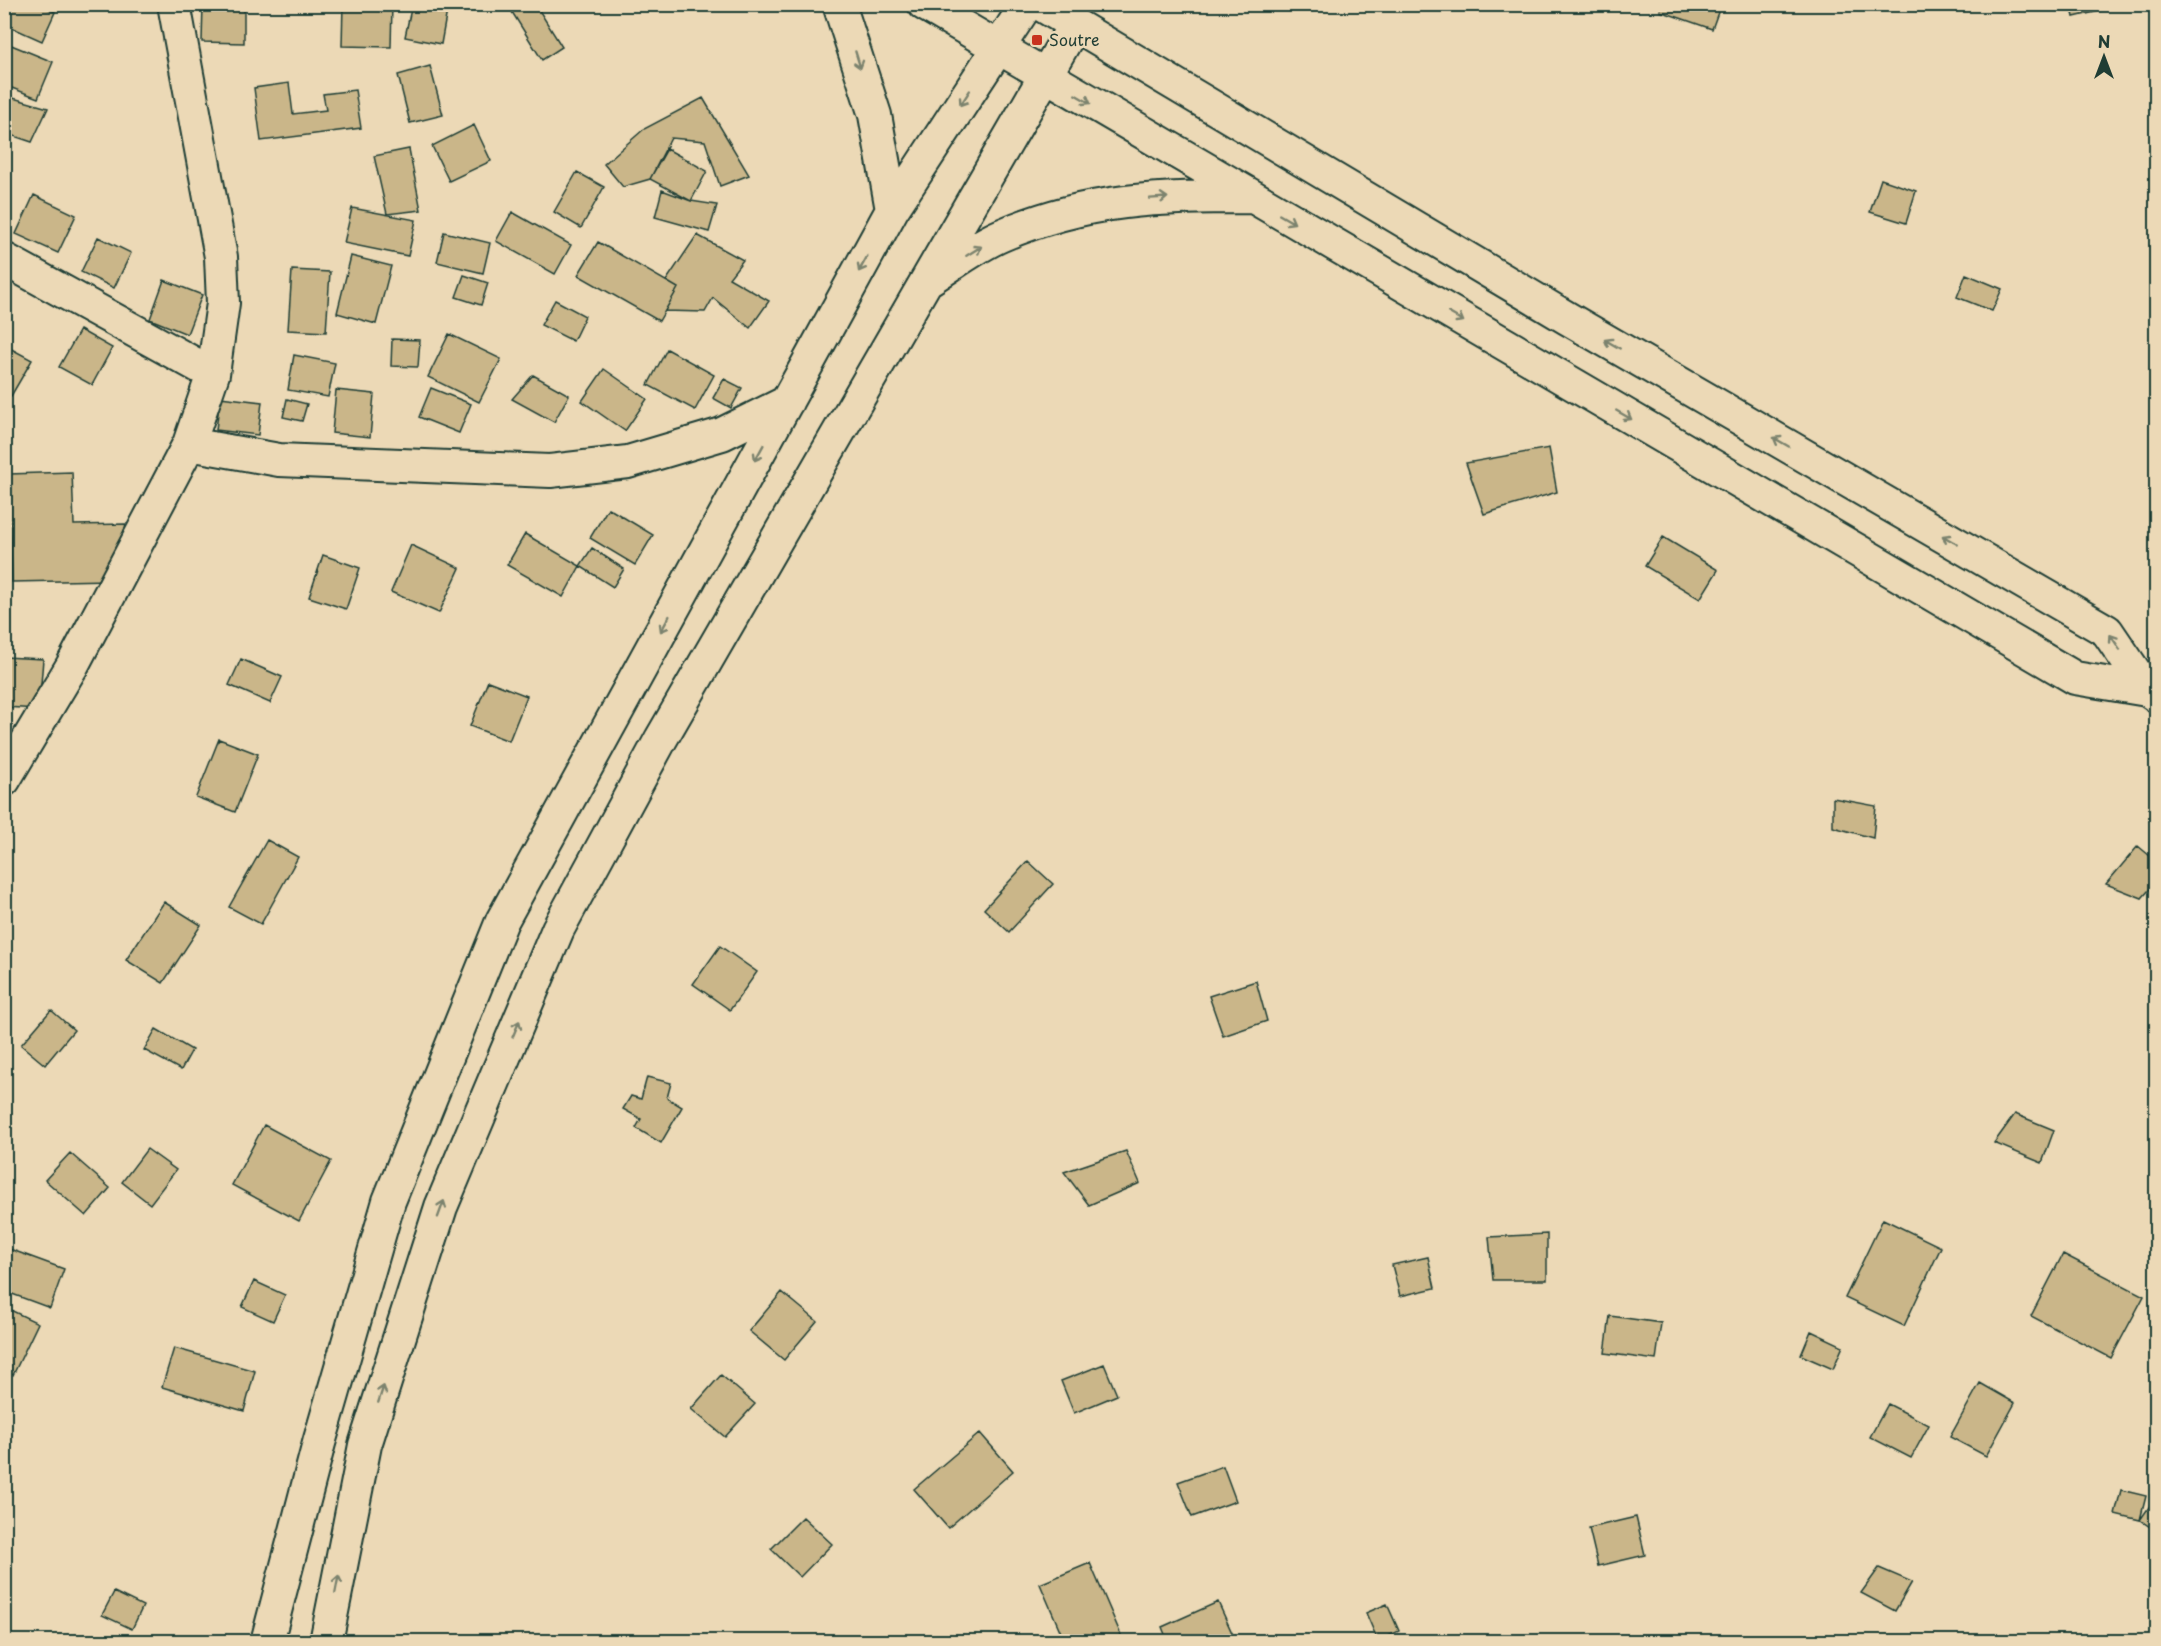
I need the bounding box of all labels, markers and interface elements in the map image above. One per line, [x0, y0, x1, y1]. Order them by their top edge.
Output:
place label: Soutre [1049, 27, 1100, 51]
north arrow [2074, 27, 2134, 87]
text: N [2098, 29, 2110, 53]
marker: Soutre [1030, 33, 1044, 47]
one-way arrow [853, 50, 864, 69]
one-way arrow [958, 89, 971, 106]
one-way arrow [1074, 94, 1091, 106]
one-way arrow [1149, 192, 1169, 203]
one-way arrow [1278, 213, 1295, 225]
one-way arrow [965, 245, 982, 257]
one-way arrow [857, 254, 868, 272]
one-way arrow [1447, 311, 1464, 323]
one-way arrow [1604, 338, 1621, 350]
one-way arrow [1615, 410, 1632, 422]
one-way arrow [1773, 436, 1790, 448]
one-way arrow [753, 444, 765, 461]
one-way arrow [1942, 533, 1959, 545]
one-way arrow [659, 615, 671, 632]
one-way arrow [2108, 633, 2121, 650]
one-way arrow [511, 1020, 522, 1039]
one-way arrow [437, 1200, 448, 1219]
one-way arrow [376, 1385, 387, 1404]
one-way arrow [332, 1575, 343, 1594]

